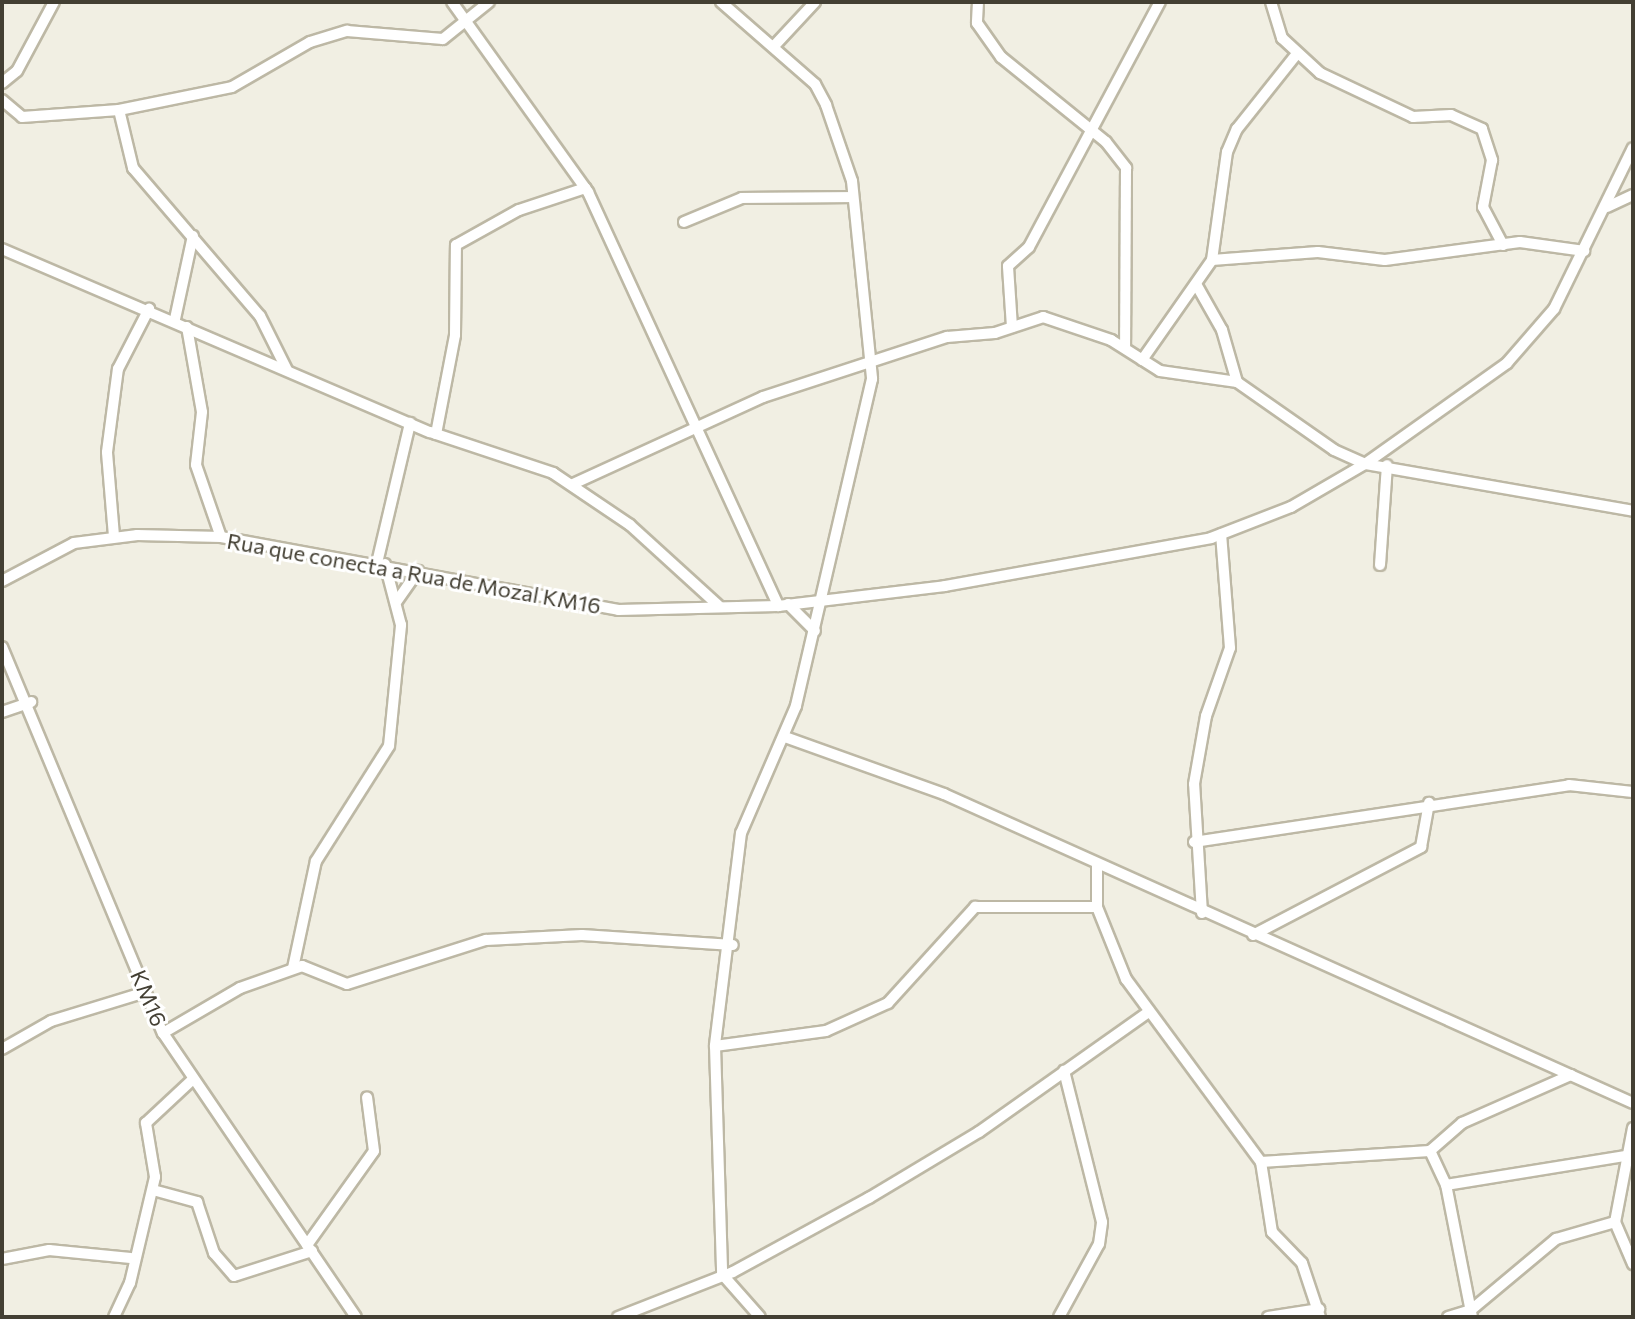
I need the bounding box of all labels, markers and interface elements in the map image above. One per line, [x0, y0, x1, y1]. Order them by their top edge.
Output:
street label: Rua que conecta a Rua de Mozal KM16 [225, 527, 603, 619]
street label: KM16 [125, 966, 173, 1030]

